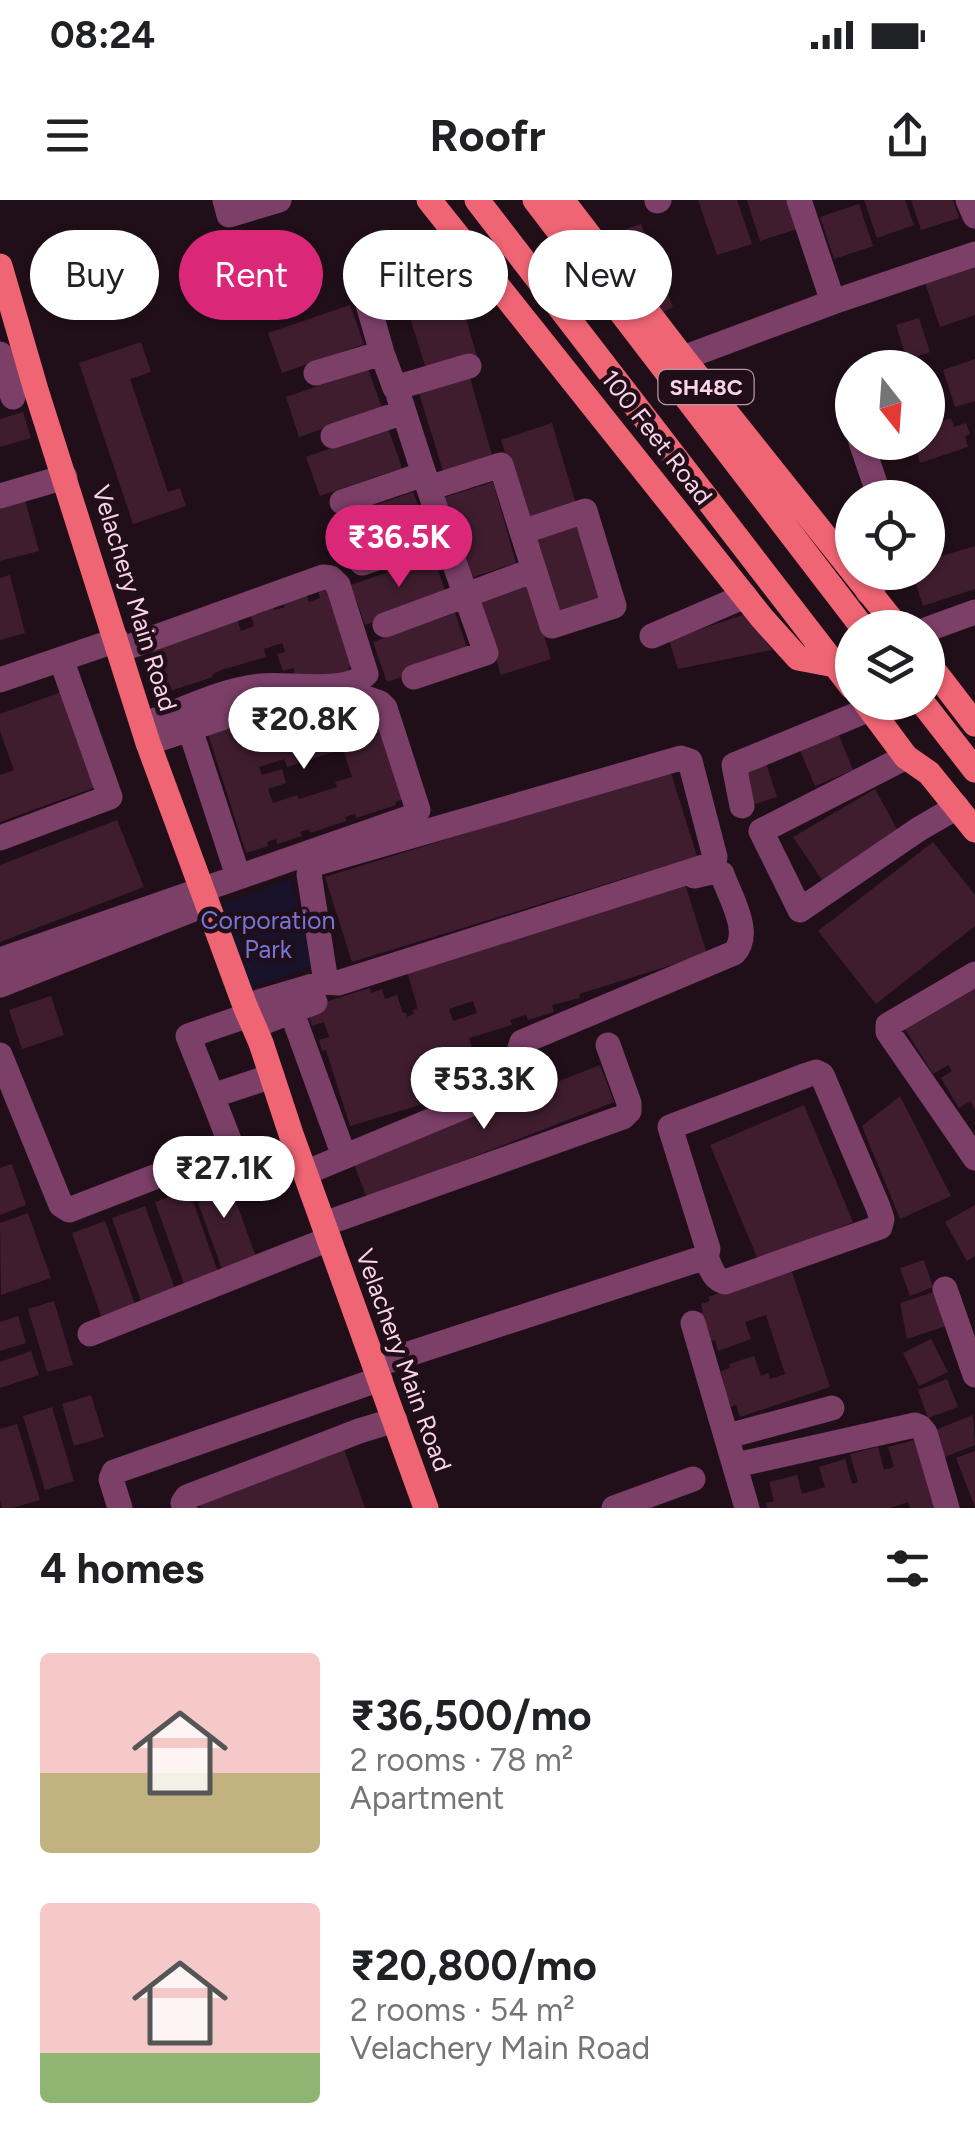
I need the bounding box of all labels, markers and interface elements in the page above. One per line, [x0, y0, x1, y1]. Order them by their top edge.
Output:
text: 08:24 [50, 12, 155, 58]
icon: menu [40, 108, 95, 163]
text: Roofr [429, 108, 546, 162]
icon: share [880, 108, 935, 163]
chip: Buy [30, 230, 159, 320]
chip: Rent [179, 230, 323, 320]
chip: Filters [343, 230, 508, 320]
chip: New [528, 230, 672, 320]
north arrow [835, 350, 945, 460]
map controls [835, 350, 945, 720]
street label: 100 Feet Road [595, 364, 719, 510]
road number: SH48C [658, 370, 754, 404]
button: locate [835, 480, 945, 590]
street label: Velachery Main Road [86, 481, 184, 715]
pin: ₹36.5K [318, 505, 480, 590]
text: ₹36.5K [347, 518, 451, 556]
button: layers [835, 610, 945, 720]
pin: ₹20.8K [223, 687, 385, 772]
text: ₹20.8K [250, 700, 358, 738]
park label: Corporation Park [200, 905, 336, 964]
pin: ₹53.3K [403, 1047, 565, 1132]
text: ₹53.3K [433, 1060, 535, 1098]
pin: ₹27.1K [143, 1136, 305, 1221]
text: ₹27.1K [175, 1149, 273, 1187]
street label: Velachery Main Road [350, 1245, 458, 1475]
icon: filters [880, 1541, 935, 1596]
text: 4 homes [40, 1543, 204, 1594]
text: ₹36,500/mo [350, 1690, 592, 1741]
icon: home [120, 1693, 240, 1813]
text: 2 rooms · 78 m² [350, 1741, 573, 1779]
text: Apartment [350, 1779, 504, 1817]
text: ₹20,800/mo [350, 1940, 597, 1991]
icon: home [120, 1943, 240, 2063]
text: 2 rooms · 54 m² [350, 1991, 575, 2029]
text: Velachery Main Road [350, 2029, 650, 2067]

